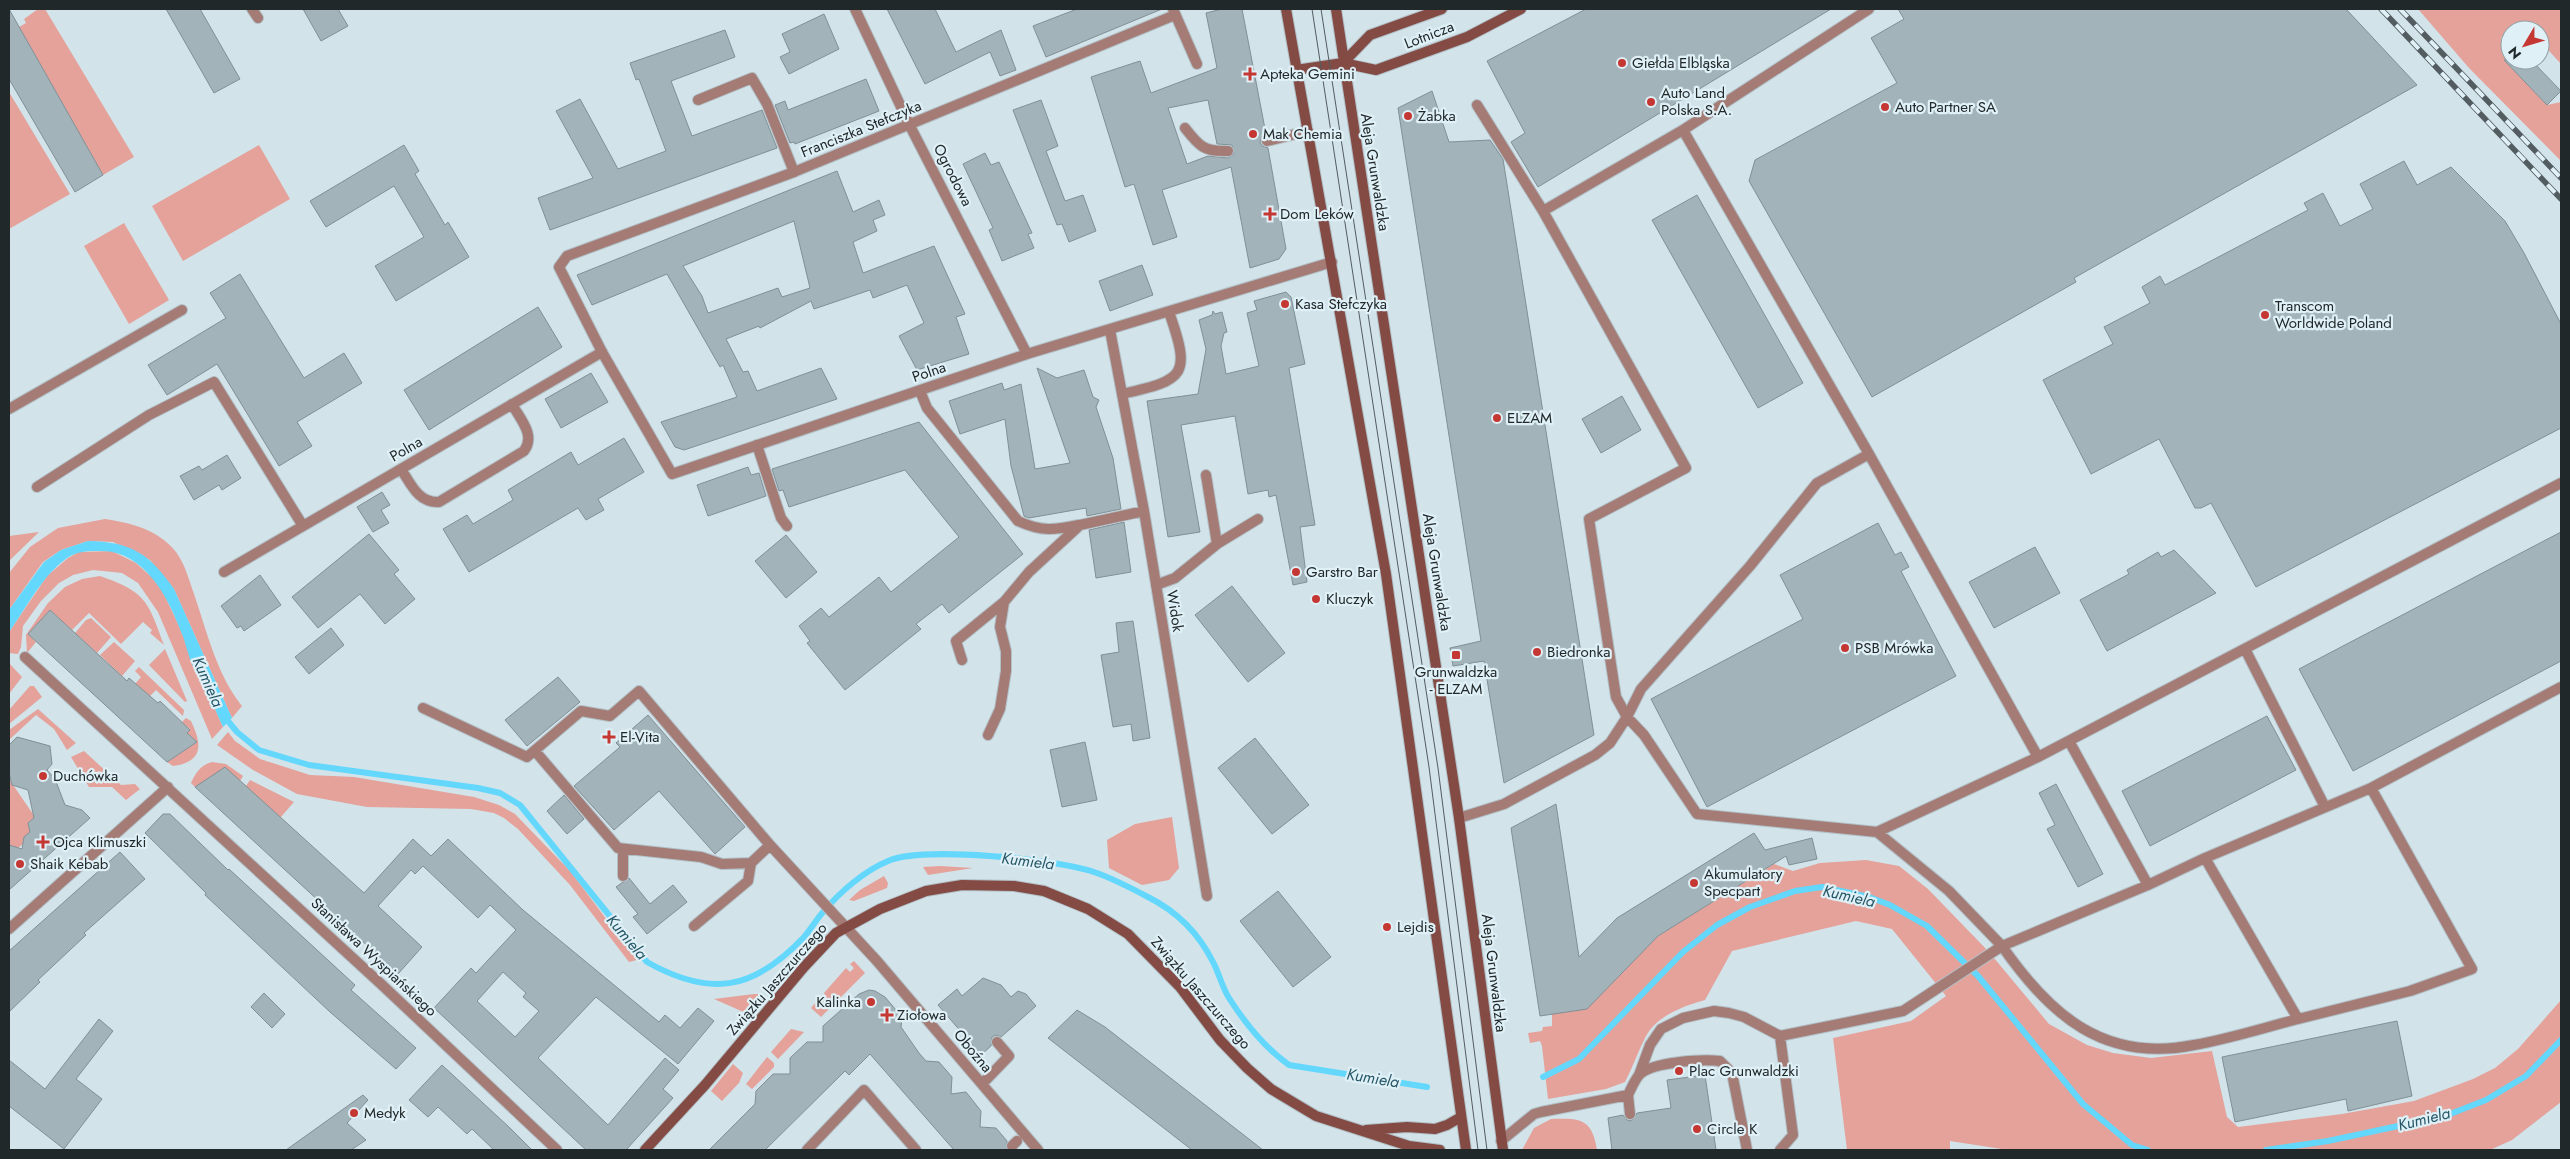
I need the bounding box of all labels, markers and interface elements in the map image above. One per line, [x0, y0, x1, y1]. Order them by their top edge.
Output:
street label: Lotnicza [1401, 15, 1457, 55]
north arrow [2500, 20, 2550, 70]
text: N [2503, 42, 2526, 64]
place label: Giełda Elbląska [1632, 52, 1730, 74]
marker: Giełda Elbląska [1616, 57, 1628, 69]
place label: Apteka Gemini [1260, 63, 1355, 85]
marker: Apteka Gemini [1244, 68, 1256, 80]
place label: Auto Land Polska S.A. [1661, 82, 1732, 121]
street label: Franciszka Stefczyka [797, 95, 925, 163]
marker: Auto Land Polska S.A. [1645, 96, 1657, 108]
place label: Auto Partner SA [1895, 96, 1996, 118]
marker: Auto Partner SA [1879, 101, 1891, 113]
place label: Żabka [1418, 105, 1456, 127]
marker: Żabka [1402, 110, 1414, 122]
street label: Aleja Grunwaldzka [1355, 111, 1395, 233]
place label: Mak Chemia [1263, 123, 1342, 145]
marker: Mak Chemia [1247, 128, 1259, 140]
street label: Ogrodowa [928, 140, 978, 210]
place label: Dom Leków [1280, 203, 1354, 225]
marker: Dom Leków [1264, 208, 1276, 220]
place label: Kasa Stefczyka [1295, 293, 1387, 315]
place label: Transcom Worldwide Poland [2275, 295, 2392, 334]
marker: Kasa Stefczyka [1279, 298, 1291, 310]
marker: Transcom Worldwide Poland [2259, 309, 2271, 321]
street label: Polna [909, 356, 949, 388]
place label: ELZAM [1507, 407, 1552, 429]
marker: ELZAM [1491, 412, 1503, 424]
street label: Polna [386, 431, 426, 467]
street label: Aleja Grunwaldzka [1417, 511, 1457, 633]
place label: Garstro Bar [1306, 561, 1379, 583]
marker: Garstro Bar [1290, 566, 1302, 578]
street label: Widok [1161, 588, 1189, 634]
place label: Kluczyk [1326, 588, 1374, 610]
marker: Kluczyk [1310, 593, 1322, 605]
place label: PSB Mrówka [1855, 637, 1933, 659]
place label: Biedronka [1547, 641, 1610, 663]
marker: PSB Mrówka [1839, 642, 1851, 654]
marker: Biedronka [1531, 646, 1543, 658]
marker: Grunwaldzka - ELZAM [1450, 649, 1462, 661]
water label: Kumiela [187, 653, 229, 711]
place label: Grunwaldzka - ELZAM [1415, 661, 1497, 700]
place label: El-Vita [620, 726, 659, 748]
marker: El-Vita [602, 730, 616, 744]
place label: Duchówka [53, 765, 118, 787]
marker: Duchówka [37, 770, 49, 782]
place label: Ojca Klimuszki [53, 831, 146, 853]
marker: Ojca Klimuszki [37, 836, 49, 848]
water label: Kumiela [1000, 846, 1056, 876]
place label: Shaik Kebab [30, 853, 109, 875]
marker: Shaik Kebab [14, 858, 26, 870]
place label: Akumulatory Specpart [1704, 863, 1783, 902]
marker: Akumulatory Specpart [1688, 877, 1700, 889]
water label: Kumiela [1821, 879, 1878, 913]
street label: Stanisława Wyspiańskiego [306, 893, 442, 1021]
water label: Kumiela [601, 909, 653, 965]
street label: Aleja Grunwaldzka [1476, 913, 1512, 1033]
place label: Lejdis [1397, 916, 1434, 938]
street label: Związku Jaszczurczego [722, 918, 832, 1040]
marker: Lejdis [1381, 921, 1393, 933]
street label: Związku Jaszczurczego [1146, 932, 1256, 1054]
place label: Kalinka [816, 991, 861, 1013]
marker: Kalinka [865, 996, 877, 1008]
place label: Ziołowa [897, 1004, 946, 1026]
marker: Ziołowa [881, 1009, 893, 1021]
street label: Oboźna [948, 1025, 998, 1077]
place label: Plac Grunwaldzki [1689, 1060, 1799, 1082]
water label: Kumiela [1345, 1062, 1401, 1094]
marker: Plac Grunwaldzki [1673, 1065, 1685, 1077]
water label: Kumiela [2396, 1101, 2453, 1137]
place label: Medyk [364, 1102, 406, 1124]
marker: Medyk [348, 1107, 360, 1119]
place label: Circle K [1707, 1118, 1758, 1140]
marker: Circle K [1691, 1123, 1703, 1135]

